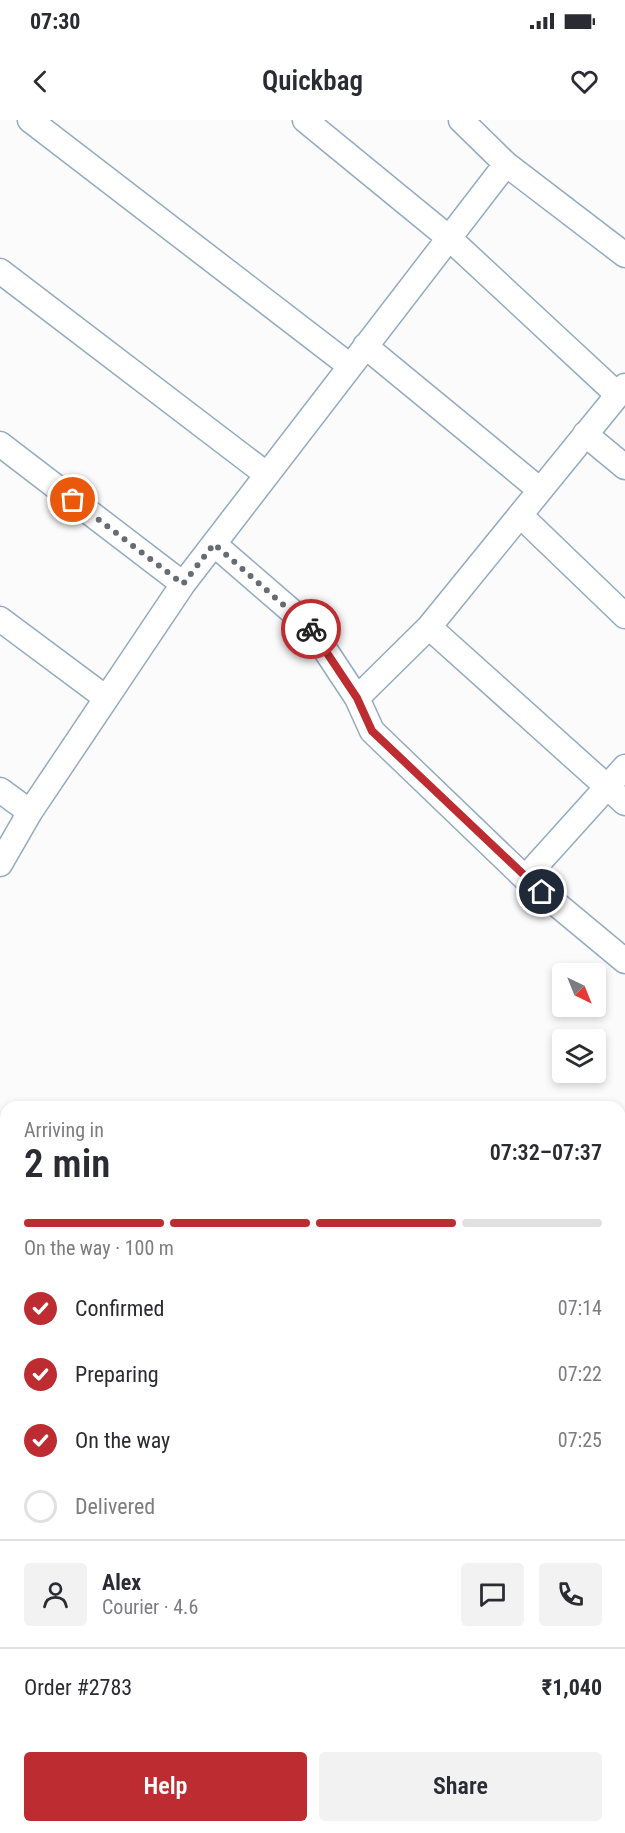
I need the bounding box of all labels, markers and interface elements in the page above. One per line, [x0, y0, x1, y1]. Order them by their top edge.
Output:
text: 07:30 [30, 9, 81, 34]
icon: back [24, 65, 57, 98]
text: Quickbag [262, 65, 363, 97]
icon: heart [568, 65, 601, 98]
pin [47, 474, 98, 525]
icon: bag [56, 483, 89, 516]
courier [281, 599, 341, 659]
icon: bike [295, 613, 328, 646]
pin [516, 866, 567, 917]
icon: home [525, 875, 558, 908]
north arrow [552, 963, 606, 1017]
map controls [552, 963, 606, 1083]
button: layers [552, 1029, 606, 1083]
text: Arriving in [24, 1118, 104, 1142]
text: 07:32–07:37 [490, 1140, 602, 1165]
text: 2 min [24, 1141, 110, 1187]
text: On the way · 100 m [24, 1236, 174, 1260]
icon: check [24, 1292, 57, 1325]
text: Confirmed [75, 1296, 164, 1321]
text: 07:14 [558, 1296, 602, 1320]
icon: check [24, 1358, 57, 1391]
text: Preparing [75, 1362, 159, 1387]
text: 07:22 [558, 1362, 602, 1386]
icon: check [24, 1424, 57, 1457]
text: On the way [75, 1428, 170, 1453]
text: 07:25 [558, 1428, 602, 1452]
text: Delivered [75, 1494, 155, 1519]
button: person [24, 1563, 87, 1626]
button: chat [461, 1563, 524, 1626]
button: phone [539, 1563, 602, 1626]
text: Alex [102, 1570, 141, 1595]
text: Courier · 4.6 [102, 1595, 198, 1619]
text: Order #2783 [24, 1675, 132, 1700]
text: ₹1,040 [542, 1675, 602, 1700]
button: Help [24, 1752, 307, 1821]
button: Share [319, 1752, 602, 1821]

